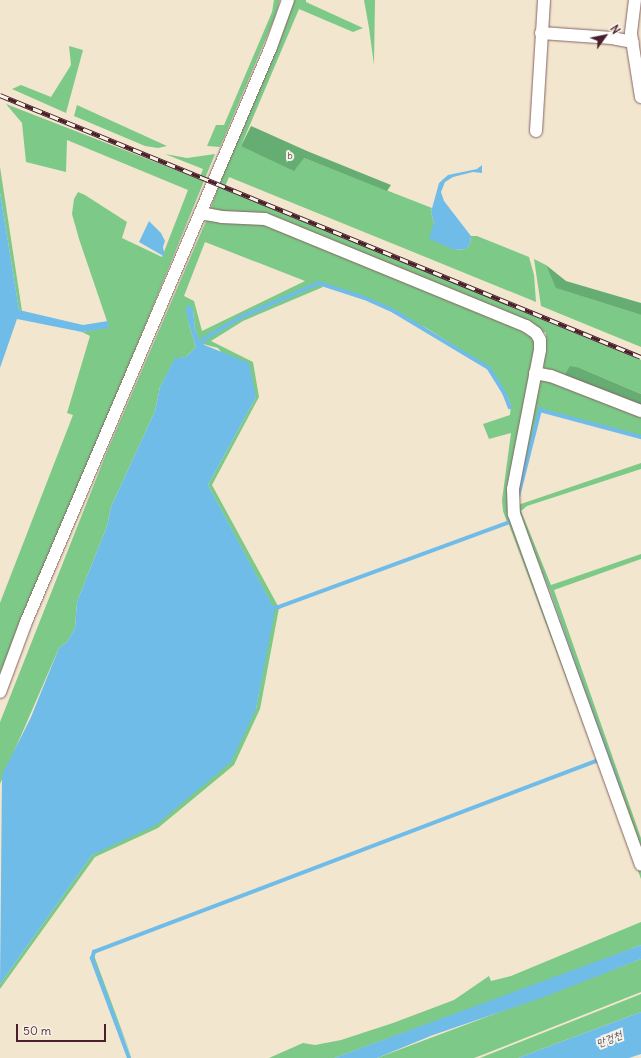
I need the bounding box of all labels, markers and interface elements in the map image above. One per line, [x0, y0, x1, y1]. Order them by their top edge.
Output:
north arrow [585, 16, 625, 56]
text: N [607, 22, 623, 36]
park label: b [287, 150, 293, 162]
scale bar [18, 1016, 108, 1042]
text: 50 m [23, 1023, 51, 1038]
water label: 만겅천 [594, 1028, 624, 1050]

